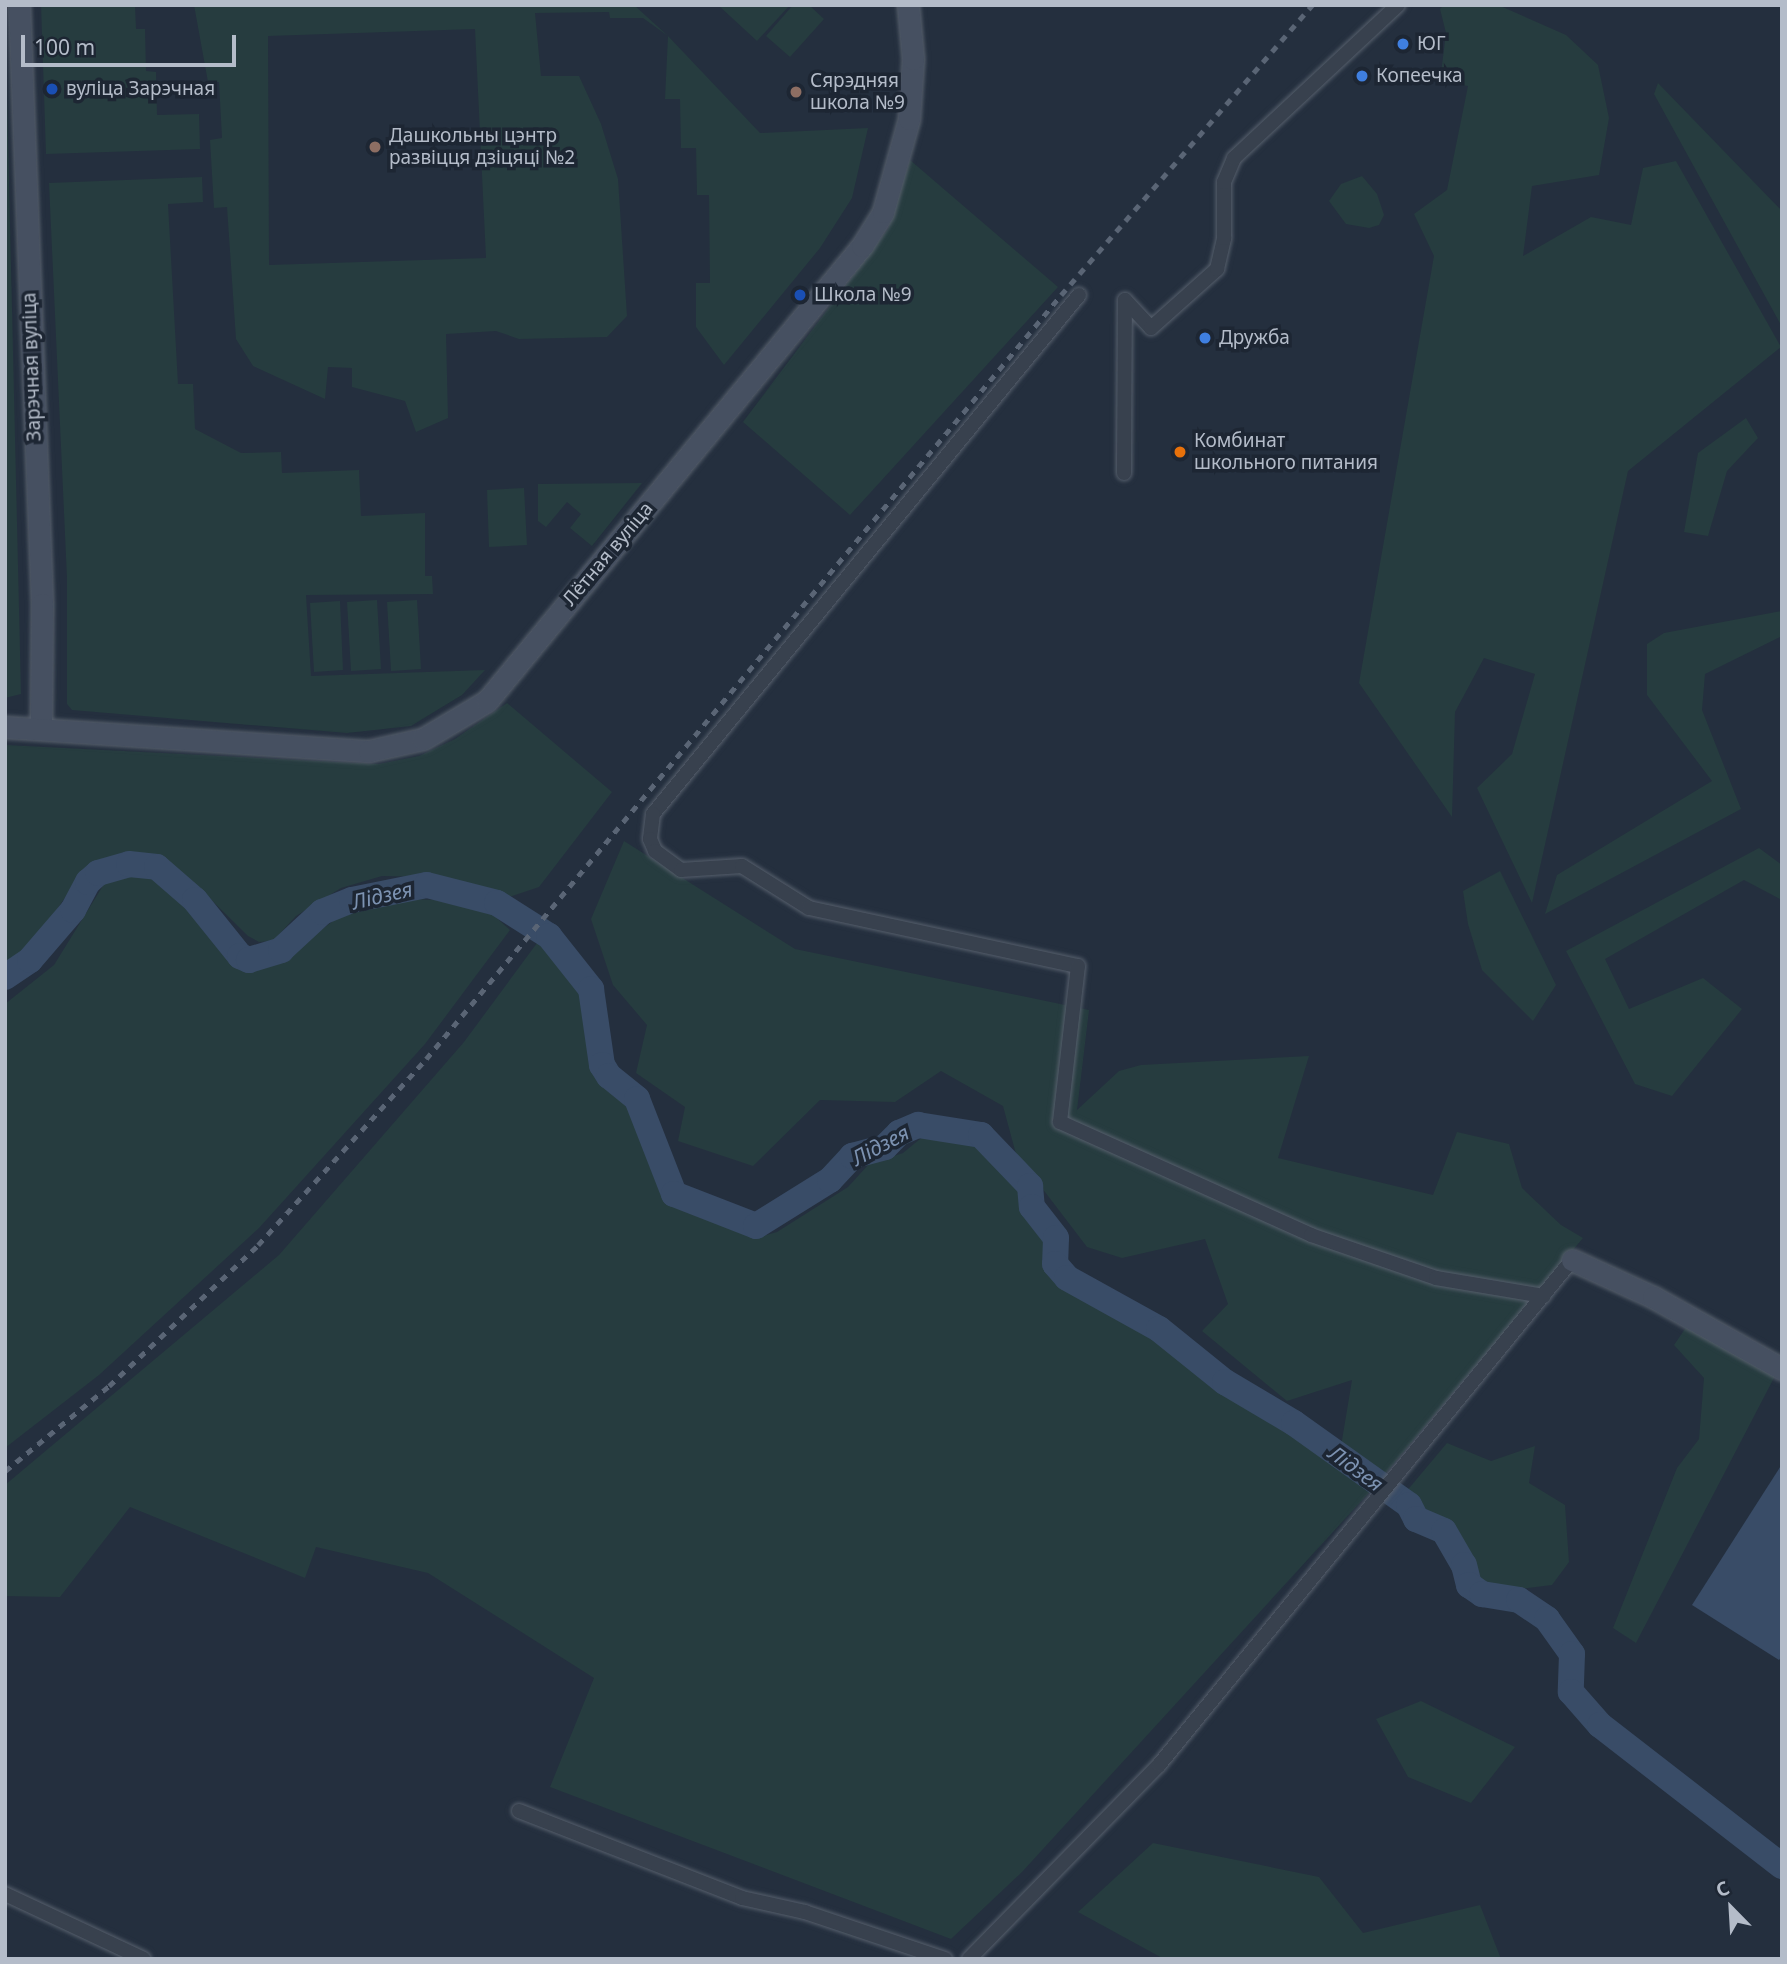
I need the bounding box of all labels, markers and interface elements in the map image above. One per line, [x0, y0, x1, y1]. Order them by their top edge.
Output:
scale bar [24, 21, 240, 65]
text: 100 m [34, 33, 95, 61]
place label: ЮГ [1417, 33, 1446, 55]
marker: ЮГ [1395, 36, 1411, 52]
place label: Копеечка [1376, 65, 1463, 87]
marker: Копеечка [1354, 68, 1370, 84]
place label: Сярэдняя школа №9 [810, 70, 905, 114]
place label: вуліца Зарэчная [66, 78, 215, 100]
marker: вуліца Зарэчная [44, 81, 60, 97]
marker: Сярэдняя школа №9 [788, 84, 804, 100]
place label: Дашкольны цэнтр развіцця дзіцяці №2 [389, 125, 575, 169]
marker: Дашкольны цэнтр развіцця дзіцяці №2 [367, 139, 383, 155]
place label: Школа №9 [814, 284, 912, 306]
marker: Школа №9 [792, 287, 808, 303]
street label: Зарэчная вуліца [18, 292, 46, 442]
place label: Дружба [1219, 327, 1290, 349]
marker: Дружба [1197, 330, 1213, 346]
place label: Комбинат школьного питания [1194, 430, 1378, 474]
marker: Комбинат школьного питания [1172, 444, 1188, 460]
street label: Лётная вуліца [558, 498, 658, 610]
water label: Лідзея [349, 876, 415, 914]
water label: Лідзея [847, 1119, 913, 1171]
water label: Лідзея [1324, 1440, 1388, 1496]
north arrow [1696, 1873, 1766, 1943]
text: С [1712, 1874, 1733, 1903]

